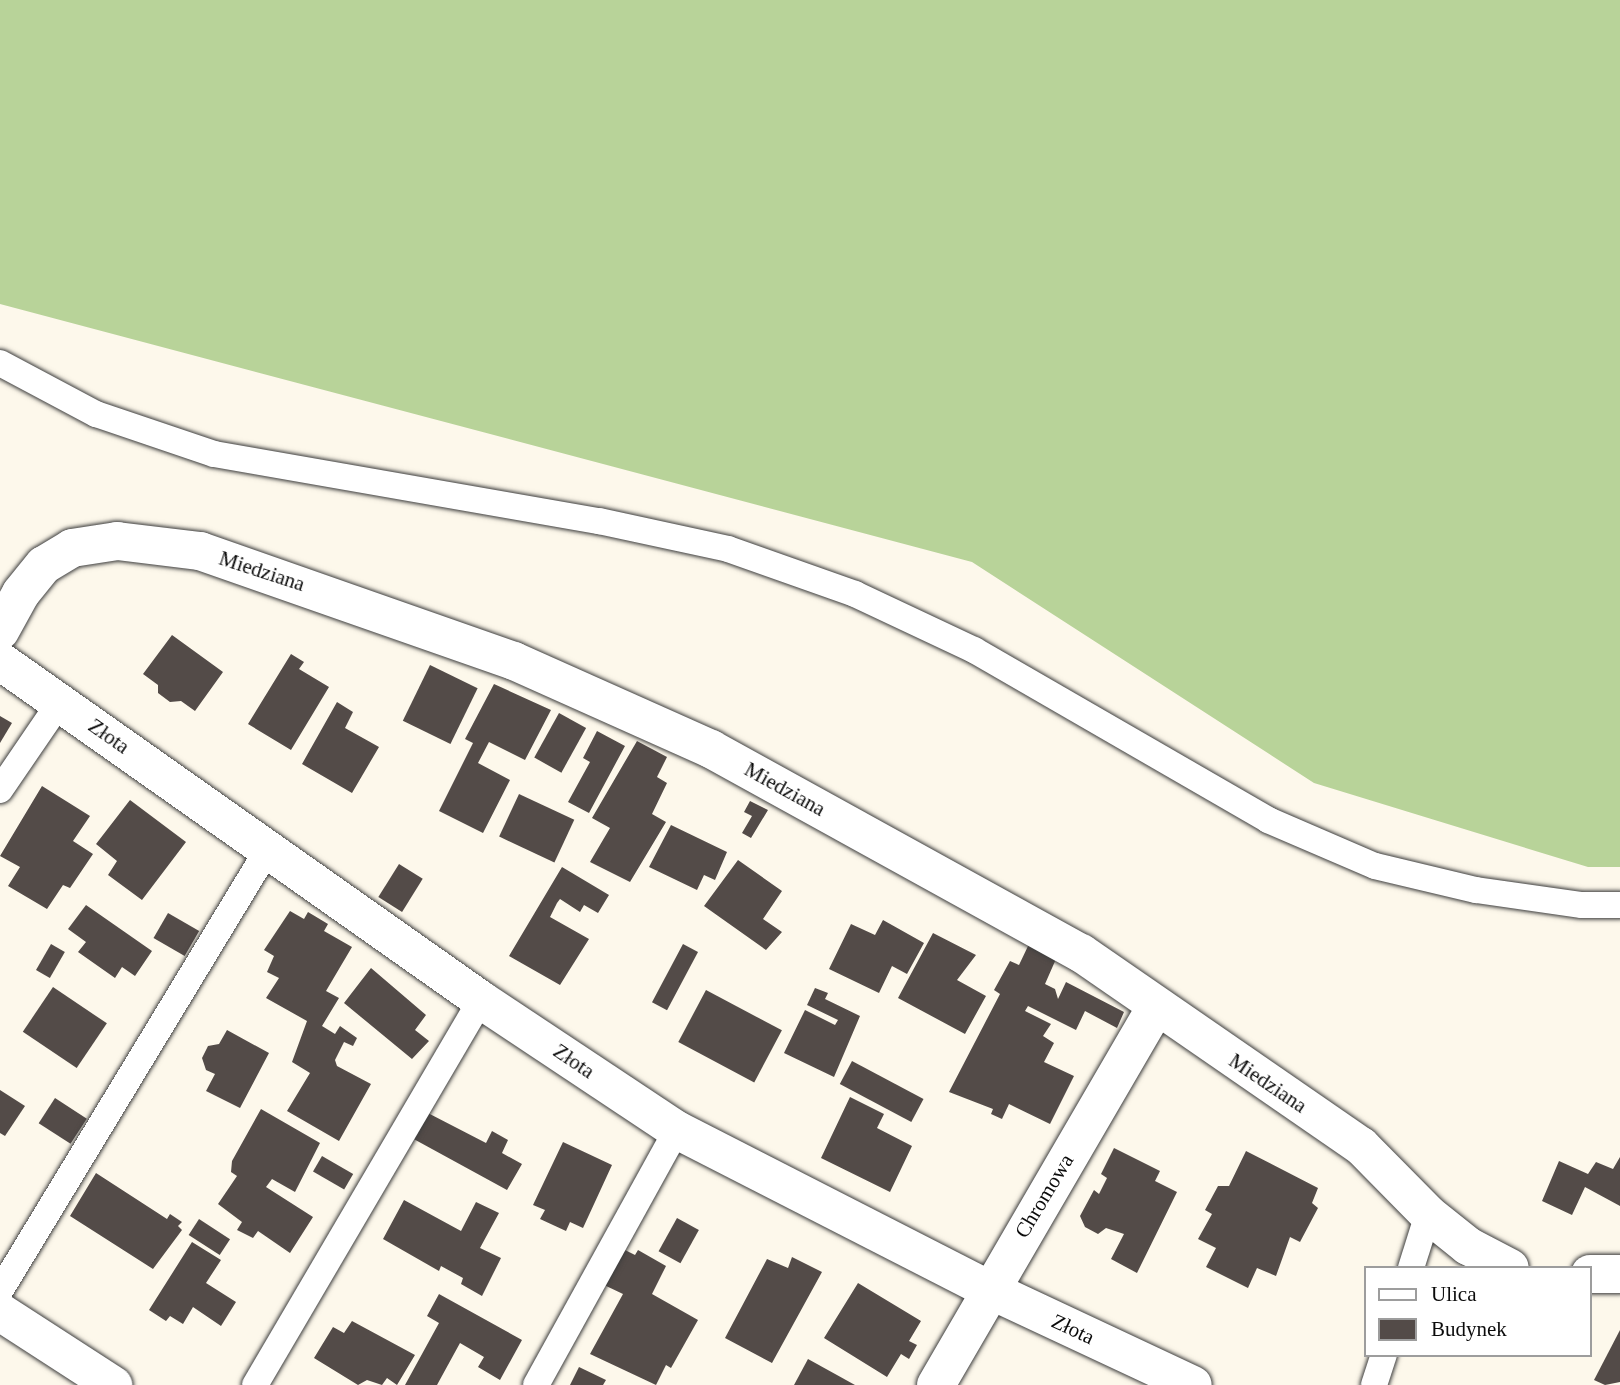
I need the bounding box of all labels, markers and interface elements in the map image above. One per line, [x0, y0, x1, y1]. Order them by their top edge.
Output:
street label: Miedziana [216, 545, 308, 597]
street label: Złota [84, 713, 134, 759]
street label: Miedziana [740, 756, 830, 822]
street label: Złota [549, 1038, 599, 1084]
street label: Miedziana [1224, 1048, 1312, 1118]
street label: Chromowa [1009, 1150, 1079, 1242]
legend [1364, 1266, 1592, 1357]
text: Ulica [1431, 1282, 1476, 1306]
street label: Złota [1048, 1308, 1098, 1350]
text: Budynek [1431, 1317, 1507, 1341]

